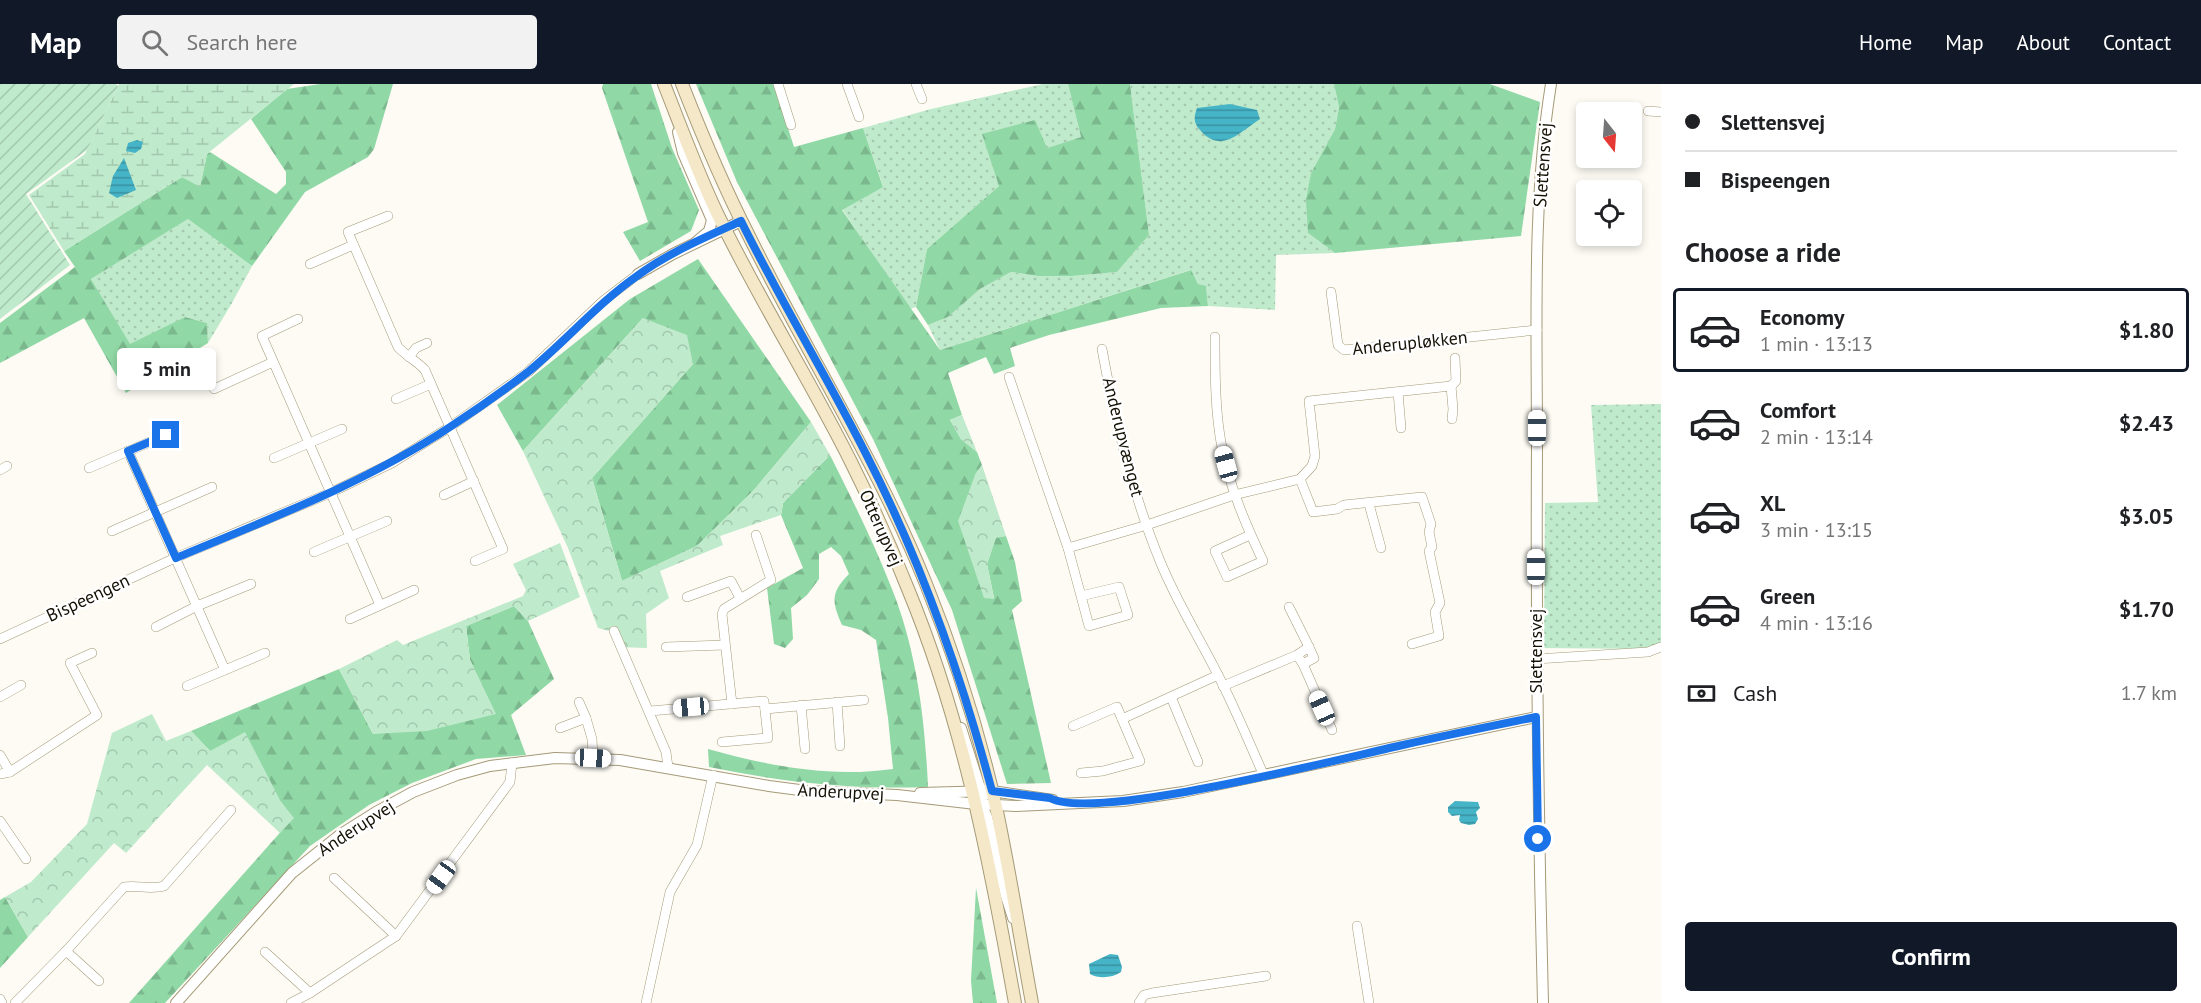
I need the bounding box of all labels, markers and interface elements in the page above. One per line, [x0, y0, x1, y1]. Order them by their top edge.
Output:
search box [117, 15, 537, 69]
text: Map [30, 24, 81, 61]
icon: search [138, 26, 171, 59]
text: Search here [186, 28, 297, 56]
text: Home [1859, 29, 1912, 56]
text: Map [1945, 29, 1984, 56]
text: About [2017, 29, 2070, 56]
text: Contact [2103, 29, 2171, 56]
north arrow [1576, 102, 1642, 168]
map controls [1576, 102, 1642, 246]
text: Slettensvej [1721, 108, 1825, 136]
street label: Slettensvej [1528, 122, 1557, 208]
text: Bispeengen [1721, 166, 1830, 194]
button: locate [1576, 180, 1642, 246]
text: Choose a ride [1685, 235, 1841, 269]
icon: car [1688, 303, 1742, 357]
text: Economy [1760, 303, 1844, 331]
text: $1.80 [2119, 316, 2174, 344]
street label: Anderupløkken [1351, 325, 1469, 360]
text: 1 min · 13:13 [1760, 331, 1873, 357]
callout: 5 min [116, 348, 216, 390]
text: 5 min [142, 356, 191, 382]
street label: Anderupvænget [1098, 375, 1149, 499]
icon: car [1688, 396, 1742, 450]
text: Comfort [1760, 396, 1836, 424]
text: $2.43 [2119, 409, 2174, 437]
car [1528, 410, 1546, 446]
route end [152, 421, 179, 448]
text: 2 min · 13:14 [1760, 424, 1873, 450]
car [1213, 444, 1239, 484]
street label: Otterupvej [854, 486, 908, 570]
icon: car [1688, 489, 1742, 543]
text: XL [1760, 489, 1785, 517]
text: $3.05 [2119, 502, 2174, 530]
text: 3 min · 13:15 [1760, 517, 1873, 543]
car [1527, 549, 1545, 585]
street label: Bispeengen [42, 568, 133, 627]
icon: car [1688, 582, 1742, 636]
text: Green [1760, 582, 1815, 610]
text: $1.70 [2119, 595, 2174, 623]
street label: Slettensvej [1524, 609, 1547, 693]
text: 4 min · 13:16 [1760, 610, 1873, 636]
icon: cash [1685, 677, 1718, 710]
text: Cash [1733, 679, 1777, 707]
text: 1.7 km [2121, 680, 2177, 706]
car [1306, 688, 1338, 728]
car [672, 696, 710, 718]
car [575, 748, 611, 768]
street label: Anderupvej [797, 778, 885, 805]
street label: Anderupvej [313, 794, 398, 861]
route start [1524, 825, 1551, 852]
car [423, 857, 459, 897]
button: Confirm [1685, 922, 2177, 991]

